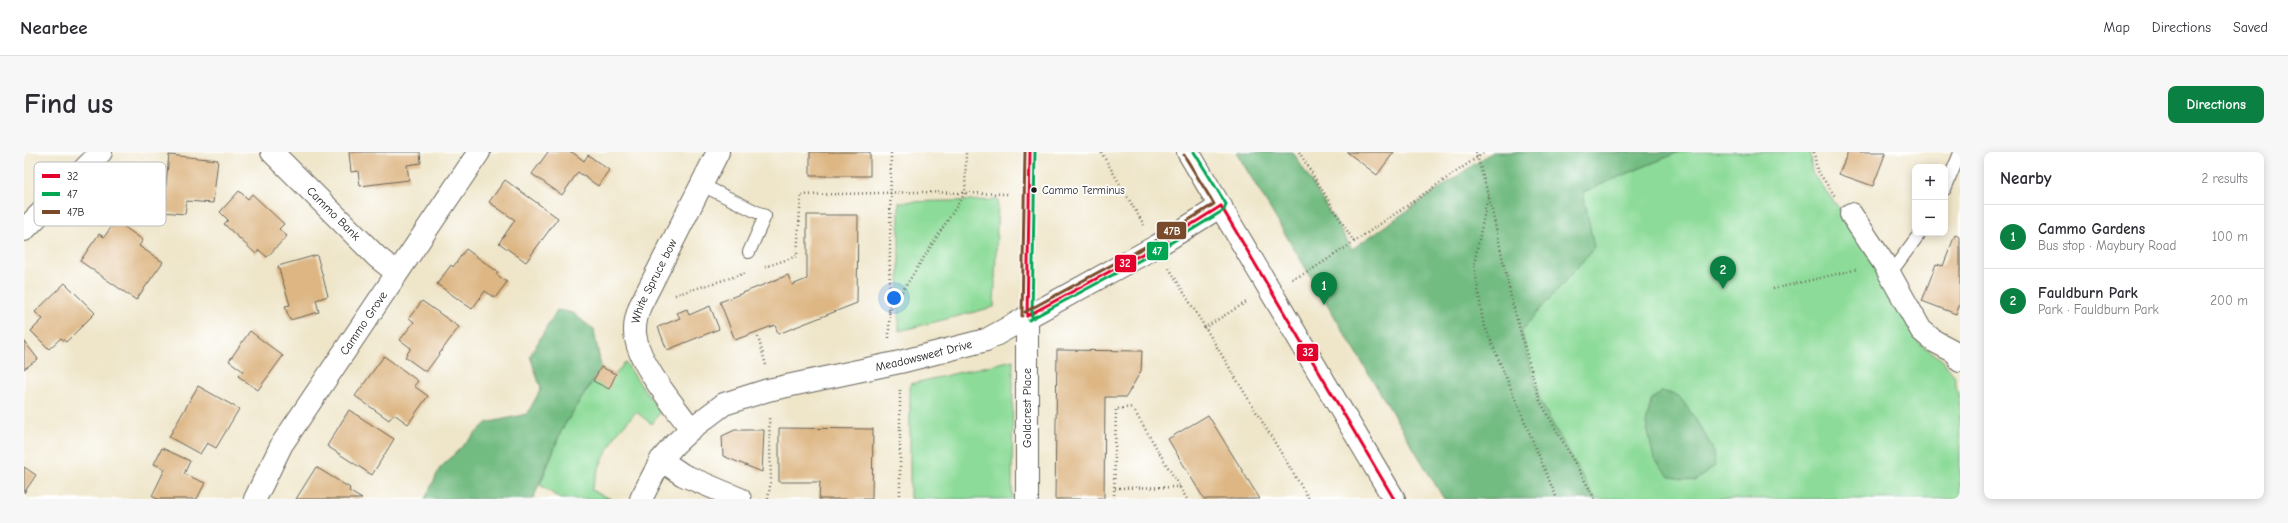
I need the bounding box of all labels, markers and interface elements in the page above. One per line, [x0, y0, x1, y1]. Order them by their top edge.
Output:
text: Nearbee [20, 17, 88, 39]
text: Map [2103, 19, 2130, 36]
text: Directions [2152, 19, 2211, 36]
text: Saved [2233, 19, 2268, 36]
button: Directions [2168, 86, 2264, 123]
text: Find us [24, 88, 113, 120]
legend [34, 162, 166, 226]
map controls [1912, 164, 1948, 236]
button: + [1912, 164, 1948, 200]
text: Nearby [2000, 169, 2051, 188]
text: 32 [67, 170, 79, 183]
text: 2 results [2201, 171, 2248, 186]
street label: Cammo Bank [304, 184, 363, 243]
place label: Cammo Terminus [1042, 184, 1125, 197]
marker: Cammo Terminus [1029, 185, 1039, 195]
text: 47 [67, 188, 78, 201]
button: − [1912, 200, 1948, 236]
text: 47B [67, 206, 85, 219]
text: Cammo Gardens [2038, 220, 2145, 238]
line badge: 47B [1156, 221, 1187, 240]
text: 47B [1164, 225, 1181, 238]
text: 1 [2010, 229, 2016, 244]
text: 100 m [2212, 229, 2248, 244]
street label: White Spruce bow [628, 236, 680, 325]
text: Bus stop · Maybury Road [2038, 238, 2176, 253]
line badge: 47 [1146, 241, 1169, 261]
text: 47 [1152, 245, 1162, 258]
line badge: 32 [1114, 254, 1137, 273]
pin: 2 [1710, 256, 1736, 289]
text: 32 [1120, 257, 1131, 270]
pin: 1 [1311, 272, 1337, 305]
text: Fauldburn Park [2038, 284, 2138, 302]
your location [884, 288, 904, 308]
street label: Cammo Grove [337, 289, 390, 358]
text: 2 [2010, 293, 2016, 308]
text: 200 m [2210, 293, 2248, 308]
text: Park · Fauldburn Park [2038, 302, 2159, 317]
street label: Meadowsweet Drive [874, 337, 974, 374]
line badge: 32 [1296, 343, 1319, 362]
text: 32 [1303, 346, 1314, 359]
street label: Goldcrest Place [1020, 368, 1034, 448]

